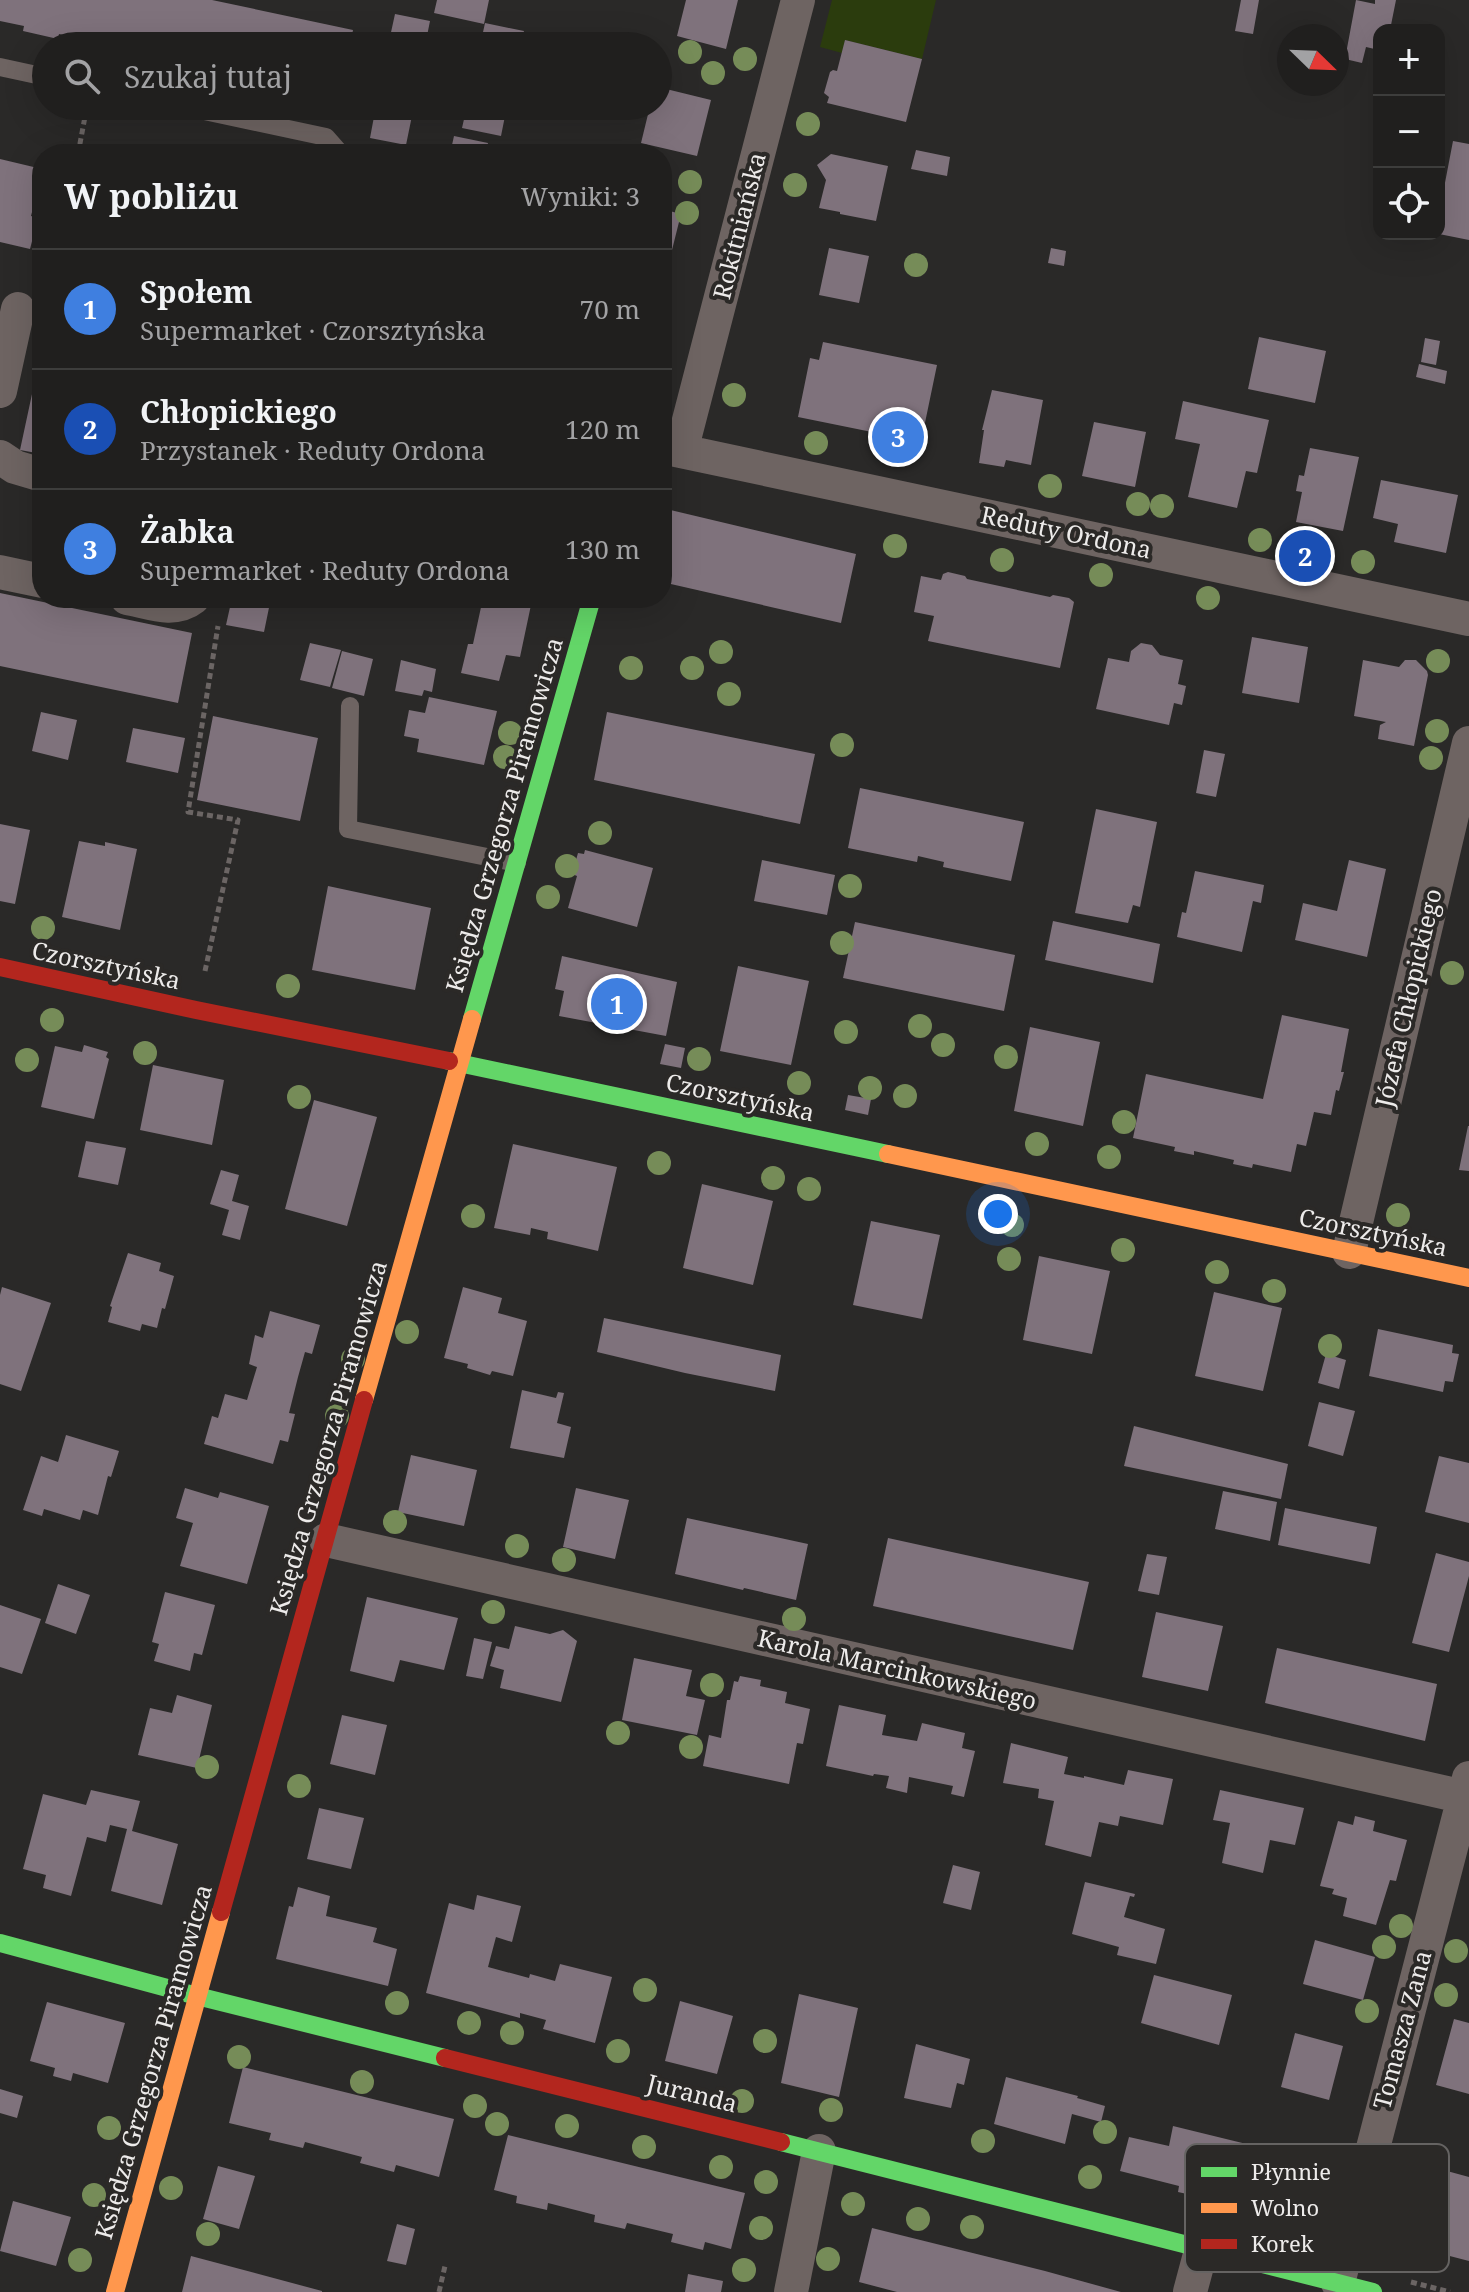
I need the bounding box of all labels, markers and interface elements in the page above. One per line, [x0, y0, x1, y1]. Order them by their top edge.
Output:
north arrow [1277, 24, 1349, 96]
map controls [1373, 24, 1445, 240]
button: + [1373, 24, 1445, 96]
search box [32, 32, 672, 120]
icon: search [60, 54, 104, 98]
text: Szukaj tutaj [124, 56, 292, 97]
button: − [1373, 96, 1445, 168]
street label: Rokitniańska [704, 149, 773, 303]
button: locate [1373, 168, 1445, 240]
text: W pobliżu [64, 173, 239, 219]
text: Wyniki: 3 [521, 178, 640, 214]
text: Społem [140, 271, 252, 312]
text: 1 [83, 291, 97, 327]
text: 70 m [580, 291, 640, 327]
text: Supermarket · Czorsztyńska [140, 312, 486, 348]
text: Chłopickiego [140, 391, 337, 432]
pin: 3 [872, 407, 924, 467]
text: 2 [83, 411, 97, 447]
text: 120 m [565, 411, 640, 447]
text: Przystanek · Reduty Ordona [140, 432, 485, 468]
street label: Reduty Ordona [978, 497, 1155, 566]
text: Żabka [140, 511, 235, 552]
pin: 2 [1279, 526, 1331, 586]
text: 3 [83, 531, 97, 567]
text: 130 m [565, 531, 640, 567]
text: Supermarket · Reduty Ordona [140, 552, 510, 588]
street label: Księdza Grzegorza Piramowicza [437, 633, 570, 996]
street label: Józefa Chłopickiego [1366, 885, 1449, 1111]
street label: Czorsztyńska [29, 933, 184, 996]
pin: 1 [591, 974, 643, 1034]
street label: Czorsztyńska [663, 1065, 818, 1128]
your location [978, 1194, 1018, 1234]
street label: Czorsztyńska [1296, 1200, 1451, 1263]
street label: Księdza Grzegorza Piramowicza [261, 1256, 394, 1619]
street label: Karola Marcinkowskiego [755, 1620, 1040, 1717]
street label: Księdza Grzegorza Piramowicza [86, 1880, 219, 2243]
street label: Tomasza Zana [1365, 1947, 1439, 2113]
street label: Juranda [643, 2065, 741, 2120]
legend [1185, 2144, 1449, 2272]
text: Płynnie [1251, 2156, 1331, 2186]
text: Wolno [1251, 2192, 1319, 2222]
text: Korek [1251, 2228, 1314, 2258]

